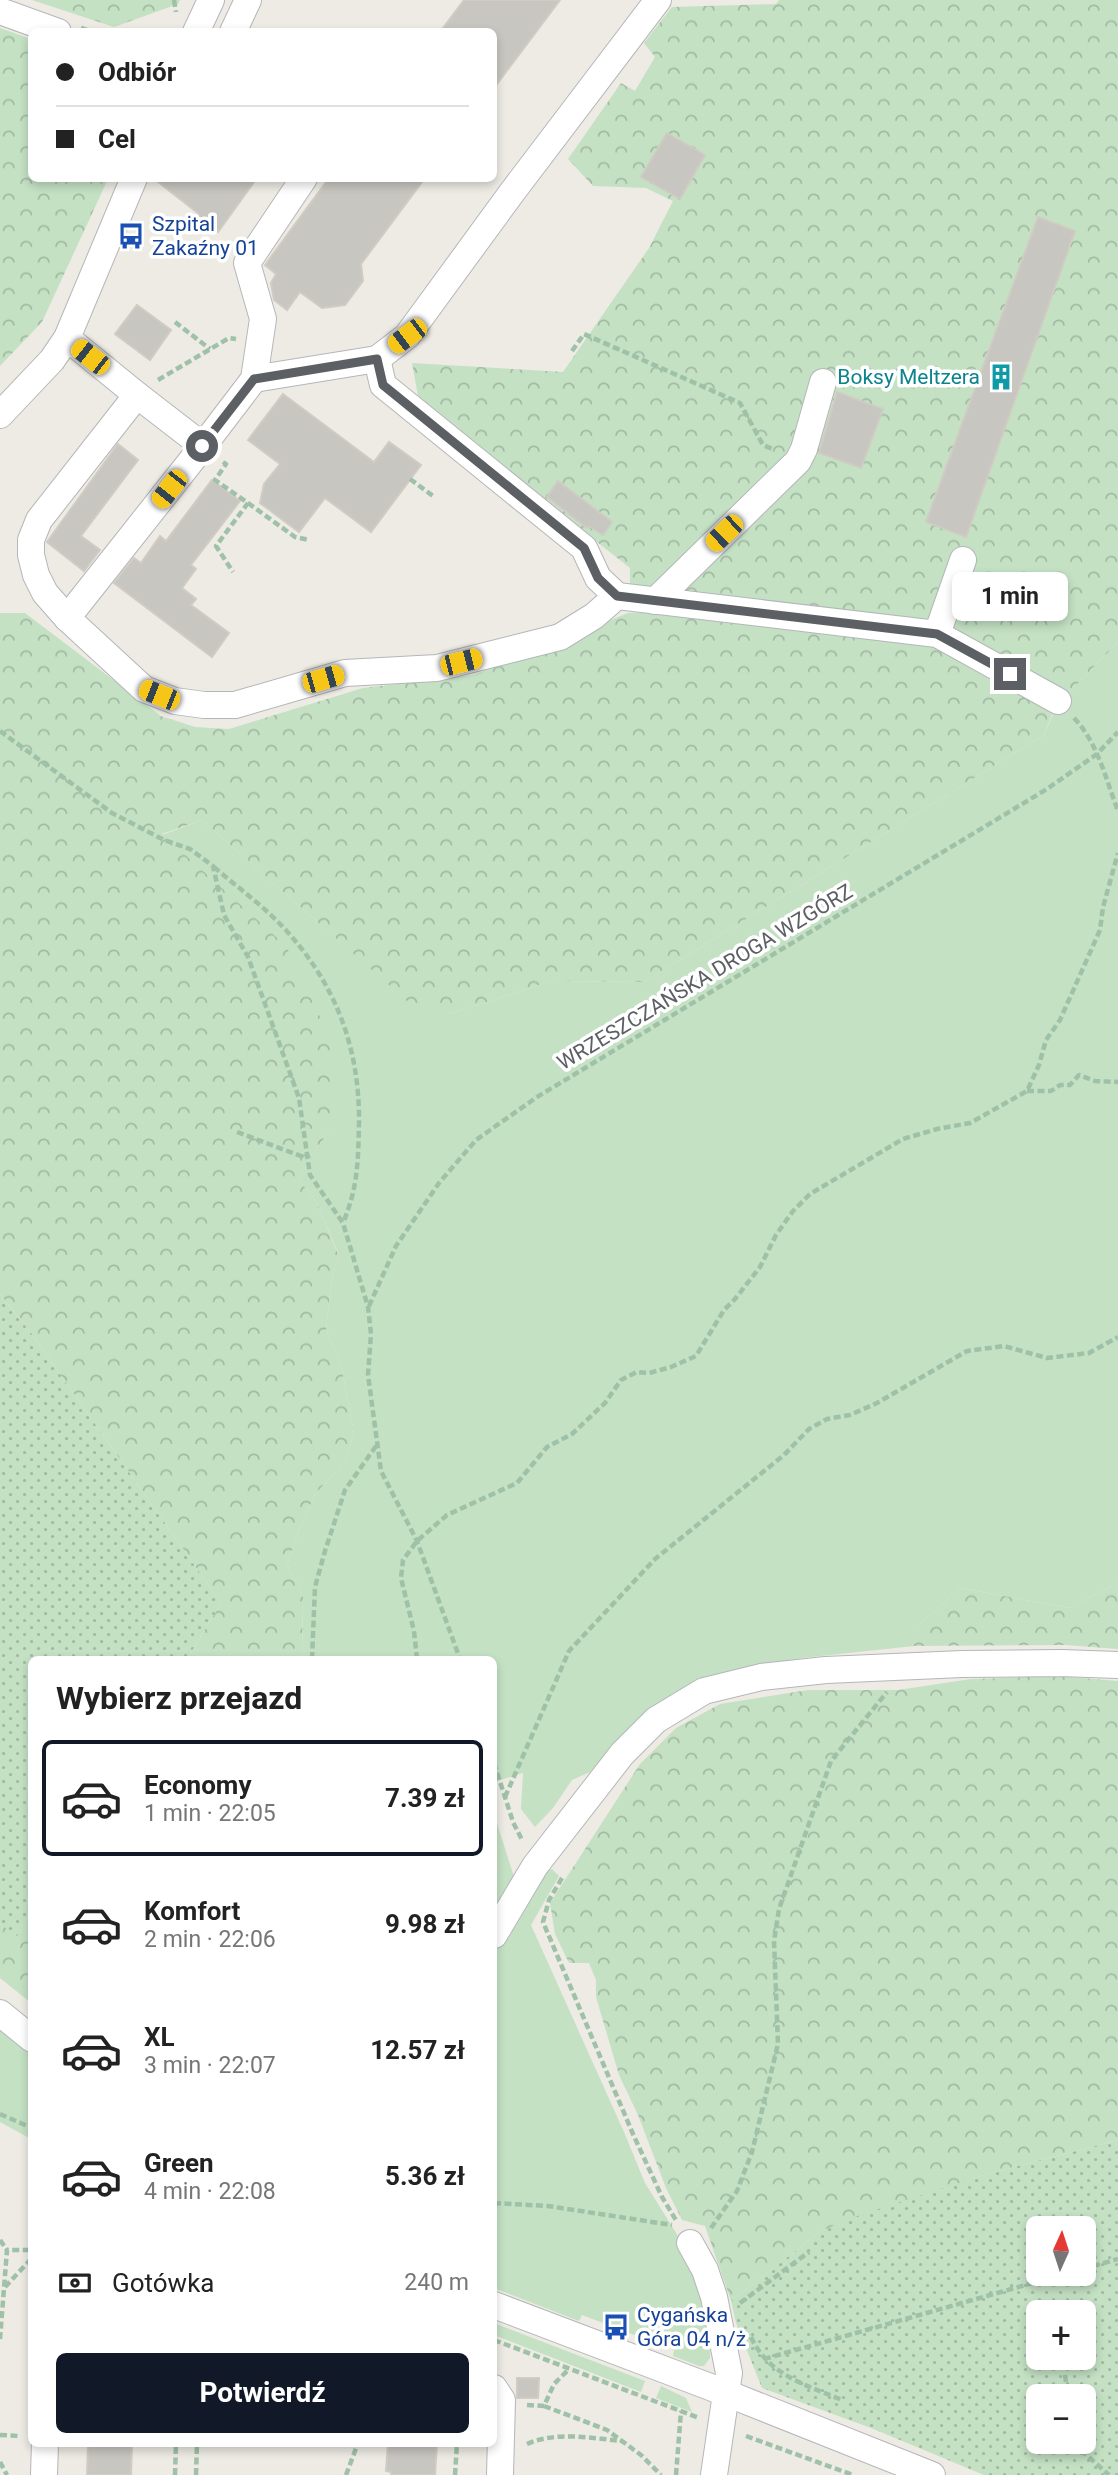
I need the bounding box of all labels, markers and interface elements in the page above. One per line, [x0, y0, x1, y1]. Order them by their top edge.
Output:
text: Odbiór [98, 57, 176, 87]
text: Cel [98, 124, 136, 154]
place label: Szpital Zakaźny 01 [152, 212, 259, 260]
bus stop icon: Szpital Zakaźny 01 [116, 221, 146, 251]
car [384, 315, 431, 357]
car [67, 336, 114, 378]
building icon: Boksy Meltzera [986, 362, 1016, 392]
place label: Boksy Meltzera [837, 365, 980, 389]
route start [186, 430, 218, 462]
car [148, 466, 191, 512]
car [702, 511, 747, 555]
callout: 1 min [952, 572, 1068, 622]
text: 1 min [981, 583, 1039, 610]
car [439, 647, 484, 677]
route end [994, 658, 1026, 690]
car [300, 663, 347, 695]
car [136, 677, 183, 713]
street label: WRZESZCZAŃSKA DROGA WZGÓRZ [553, 879, 857, 1075]
text: Wybierz przejazd [56, 1679, 302, 1717]
icon: car [60, 1767, 123, 1830]
text: Economy [144, 1770, 251, 1800]
text: 7.39 zł [385, 1783, 465, 1813]
text: 1 min · 22:05 [144, 1800, 276, 1827]
icon: car [60, 1893, 123, 1956]
text: Komfort [144, 1896, 240, 1926]
text: 9.98 zł [385, 1909, 465, 1939]
text: 2 min · 22:06 [144, 1926, 276, 1953]
icon: car [60, 2019, 123, 2082]
text: XL [144, 2022, 175, 2052]
text: 12.57 zł [370, 2035, 465, 2065]
text: 3 min · 22:07 [144, 2052, 276, 2079]
icon: car [60, 2145, 123, 2208]
text: Green [144, 2148, 214, 2178]
text: 5.36 zł [385, 2161, 465, 2191]
text: 4 min · 22:08 [144, 2178, 276, 2205]
north arrow [1026, 2216, 1096, 2286]
map controls [1026, 2216, 1096, 2454]
icon: cash [56, 2264, 94, 2302]
text: Gotówka [112, 2268, 214, 2298]
text: 240 m [404, 2269, 469, 2296]
button: + [1026, 2300, 1096, 2370]
place label: Cygańska Góra 04 n/ż [637, 2303, 746, 2351]
bus stop icon: Cygańska Góra 04 n/ż [601, 2312, 631, 2342]
button: Potwierdź [56, 2353, 469, 2433]
button: − [1026, 2384, 1096, 2454]

